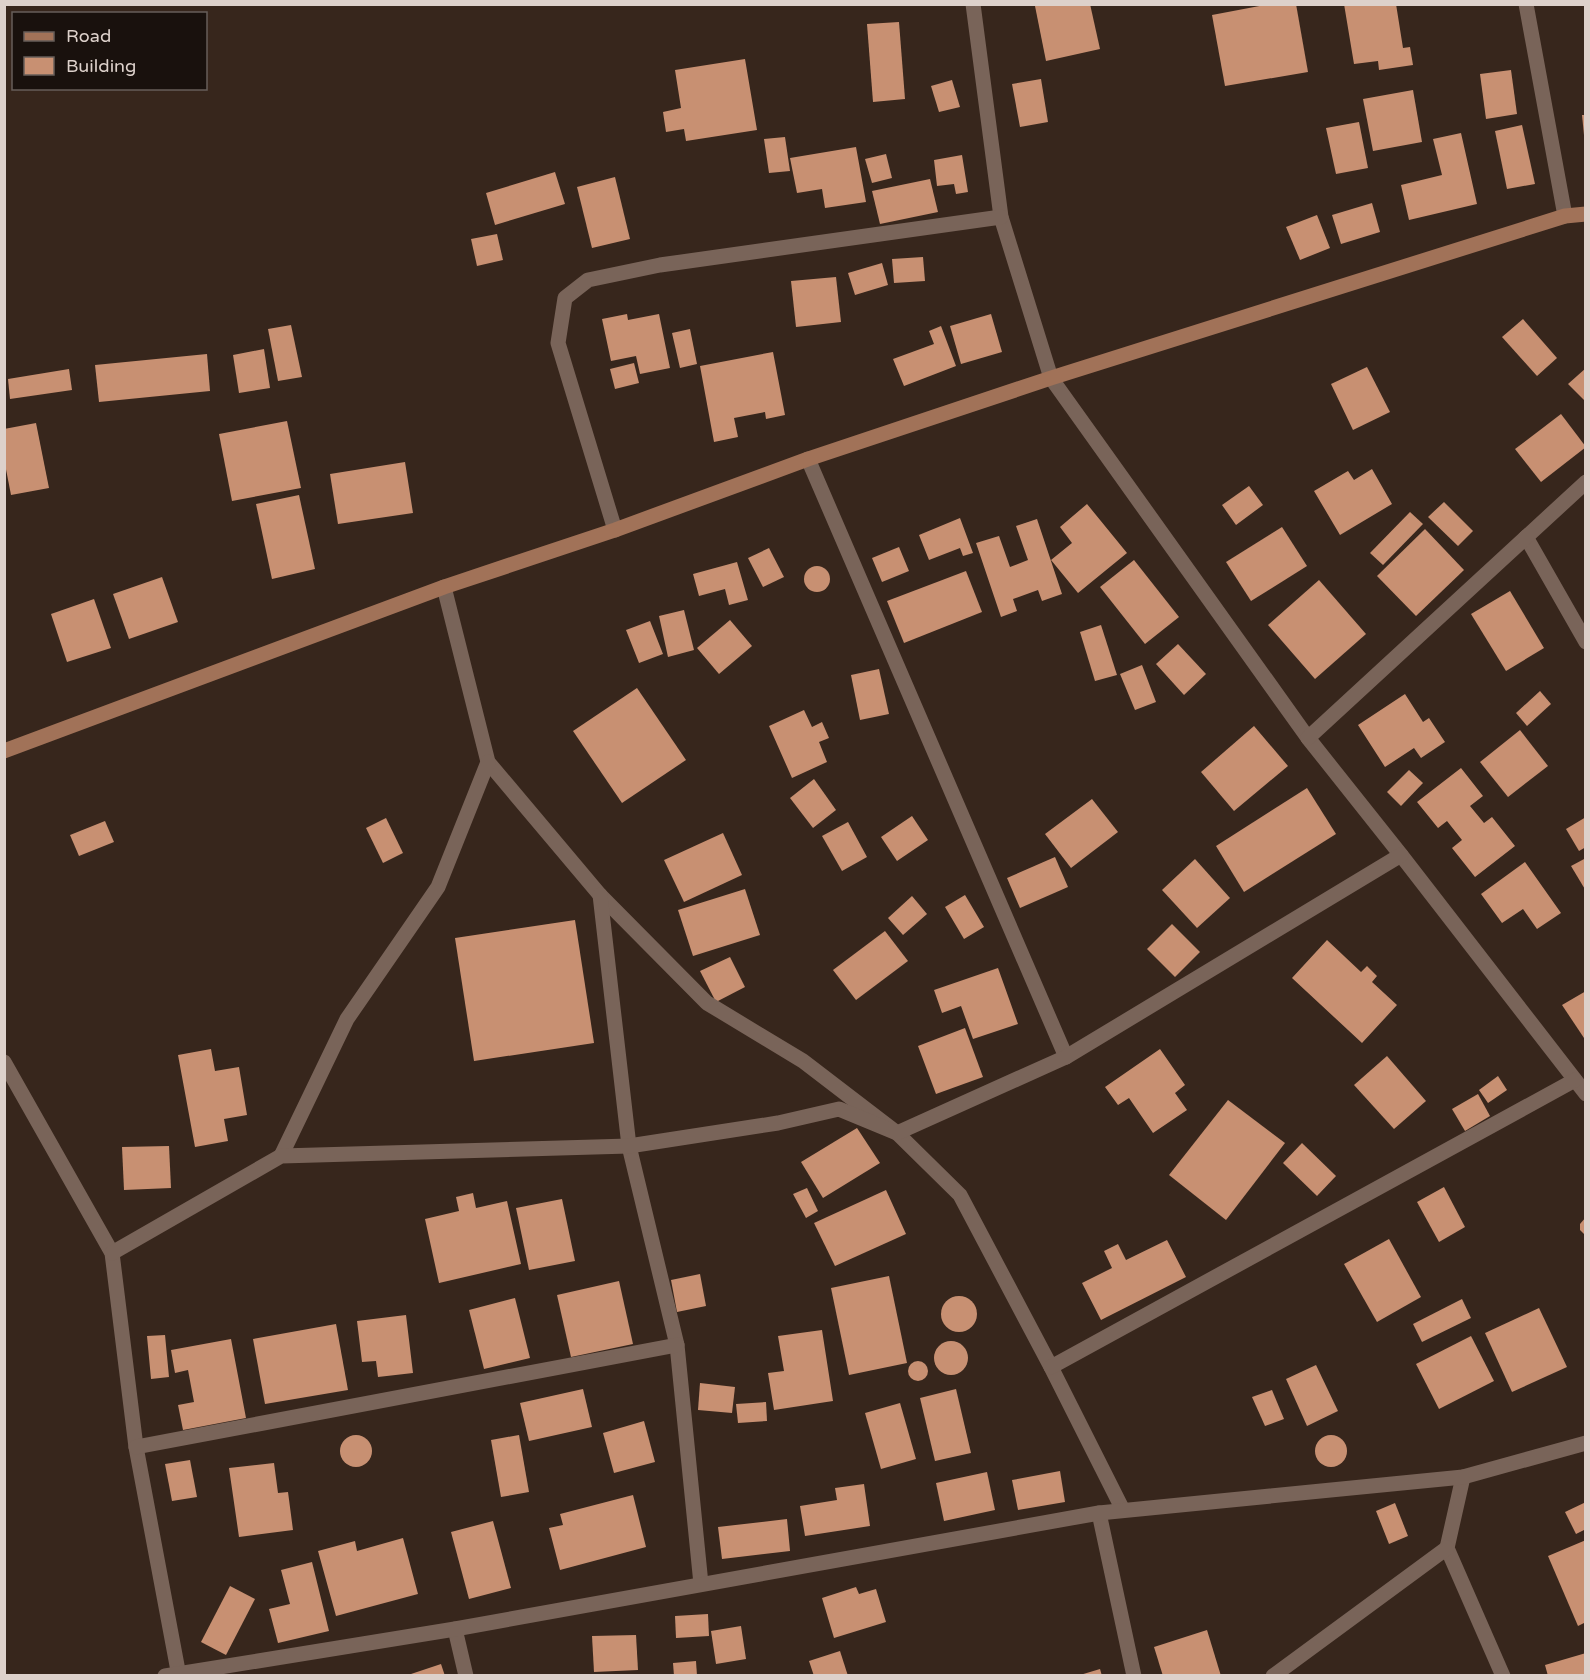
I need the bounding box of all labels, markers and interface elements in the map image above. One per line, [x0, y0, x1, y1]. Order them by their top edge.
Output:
legend [12, 12, 207, 90]
text: Road [66, 25, 111, 47]
text: Building [66, 55, 136, 77]

